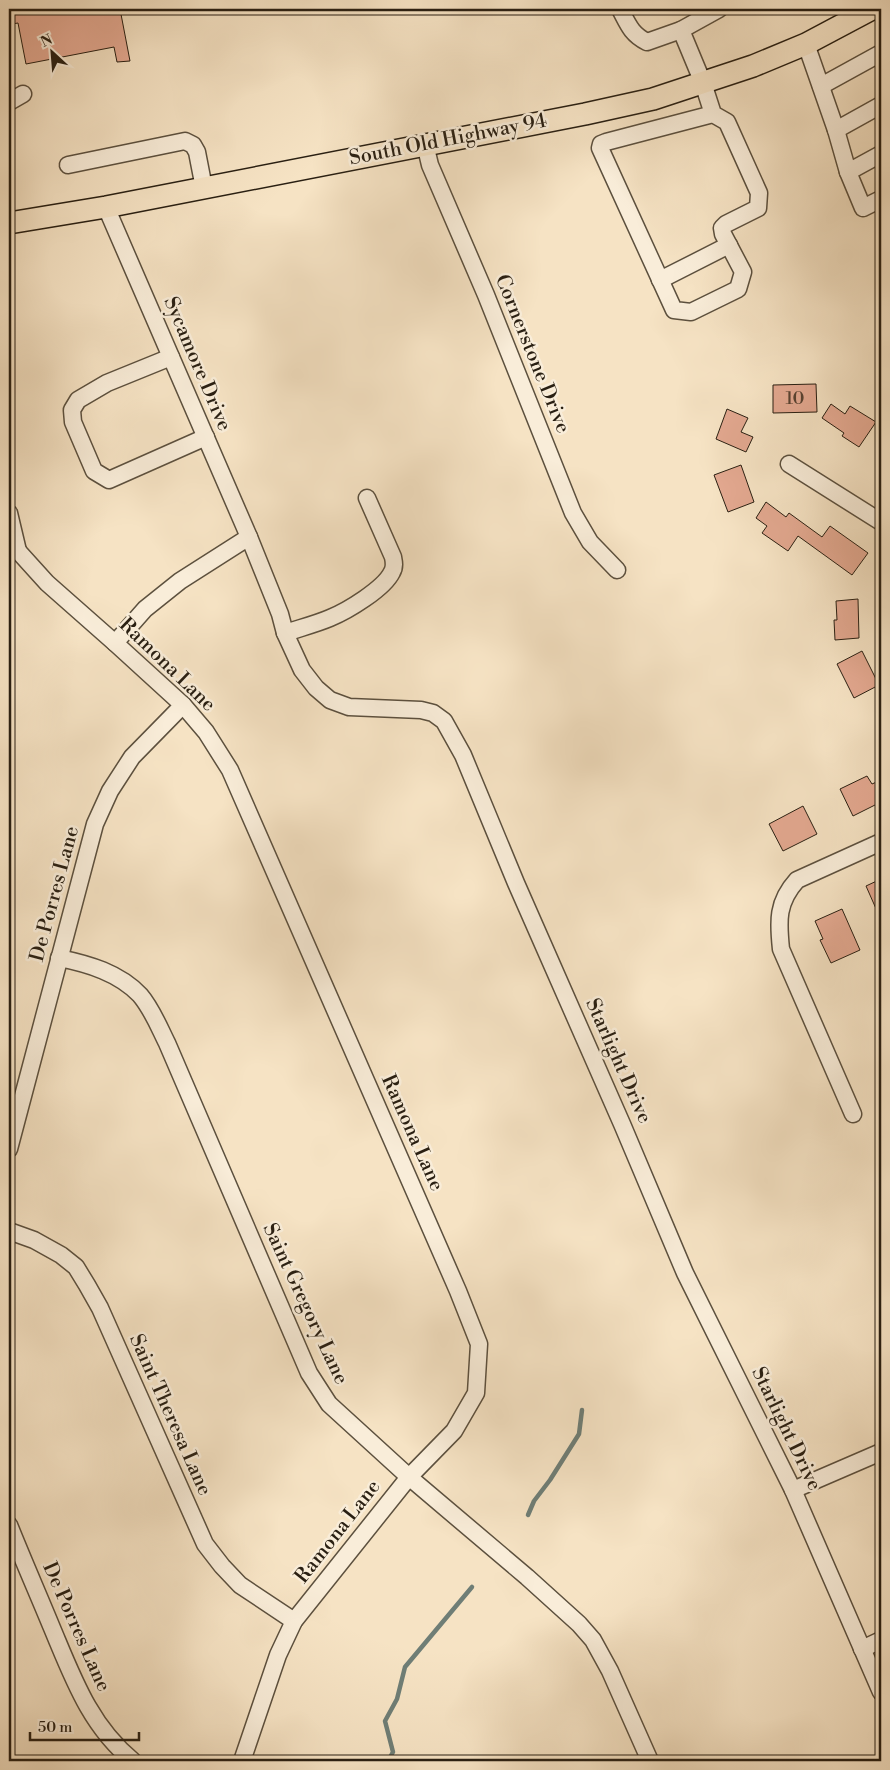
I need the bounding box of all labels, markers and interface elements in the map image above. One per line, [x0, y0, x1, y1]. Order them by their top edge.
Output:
north arrow [28, 28, 78, 78]
text: N [38, 31, 56, 52]
street label: South Old Highway 94 [347, 109, 549, 171]
street label: Cornerstone Drive [489, 271, 575, 437]
street label: Sycamore Drive [158, 293, 236, 435]
house number: 10 [785, 387, 805, 410]
street label: Ramona Lane [113, 613, 221, 717]
street label: De Porres Lane [25, 824, 85, 964]
street label: Starlight Drive [579, 995, 657, 1127]
street label: Ramona Lane [375, 1071, 449, 1195]
street label: Saint Gregory Lane [257, 1219, 353, 1389]
street label: Saint Theresa Lane [123, 1330, 217, 1500]
street label: Starlight Drive [745, 1363, 827, 1495]
street label: Ramona Lane [290, 1475, 386, 1589]
street label: De Porres Lane [36, 1558, 116, 1696]
scale bar [30, 1710, 139, 1742]
text: 50 m [38, 1718, 72, 1737]

